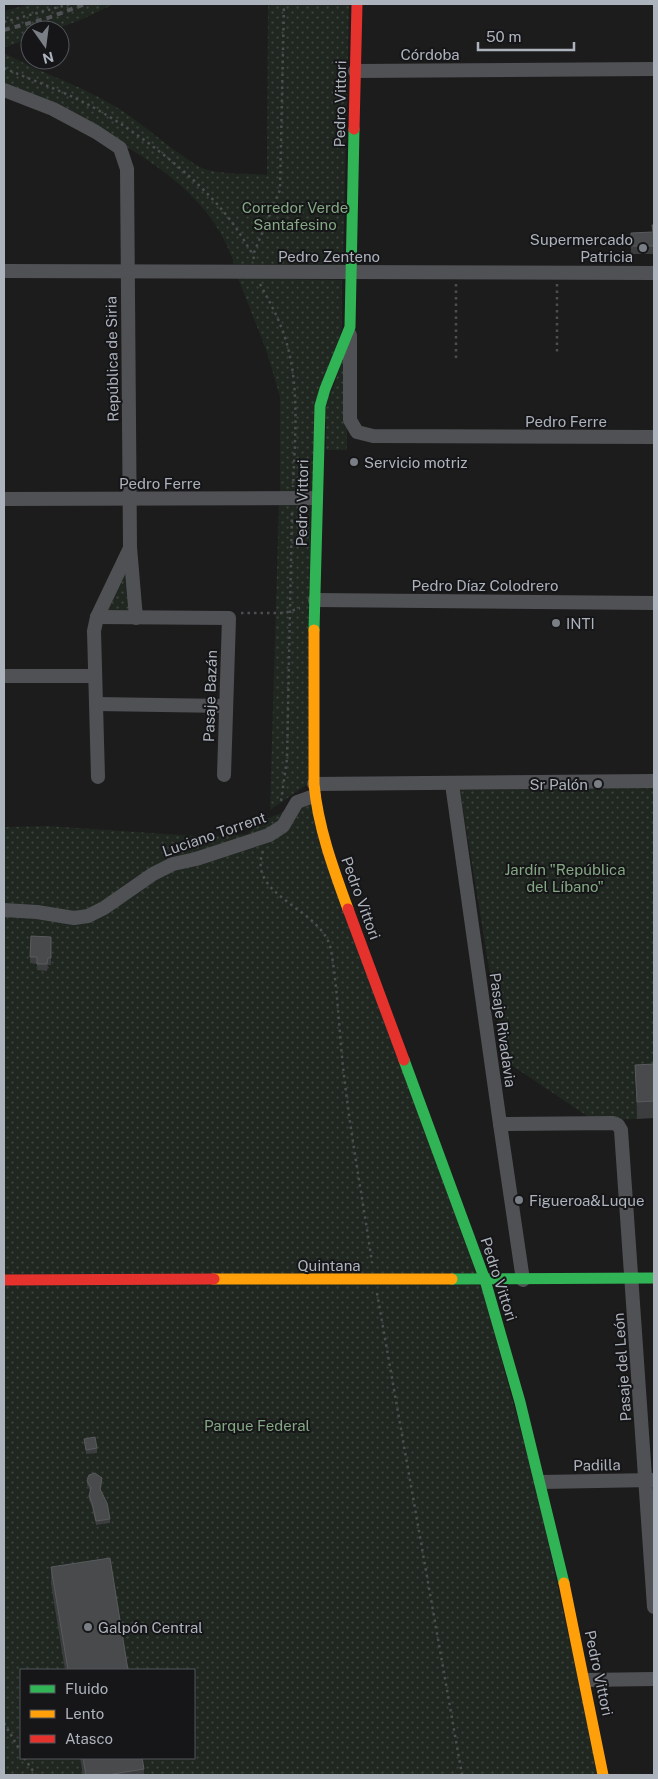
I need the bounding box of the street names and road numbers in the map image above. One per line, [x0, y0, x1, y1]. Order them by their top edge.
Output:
street label: Córdoba [400, 46, 460, 63]
street label: Pedro Vittori [331, 60, 349, 148]
street label: Pedro Zenteno [278, 248, 380, 265]
street label: República de Siria [102, 296, 122, 422]
street label: Pedro Ferre [525, 413, 607, 430]
street label: Pedro Vittori [293, 459, 311, 547]
street label: Pedro Ferre [119, 475, 201, 492]
street label: Pedro Díaz Colodrero [412, 577, 558, 594]
street label: Pasaje Bazán [200, 650, 220, 742]
street label: Luciano Torrent [160, 808, 268, 860]
street label: Pedro Vittori [338, 854, 384, 942]
street label: Pasaje Rivadavia [487, 972, 519, 1088]
street label: Pedro Vittori [477, 1235, 521, 1323]
street label: Quintana [297, 1257, 361, 1274]
street label: Pasaje del León [610, 1312, 634, 1422]
street label: Padilla [573, 1456, 621, 1474]
street label: Pedro Vittori [582, 1629, 616, 1717]

